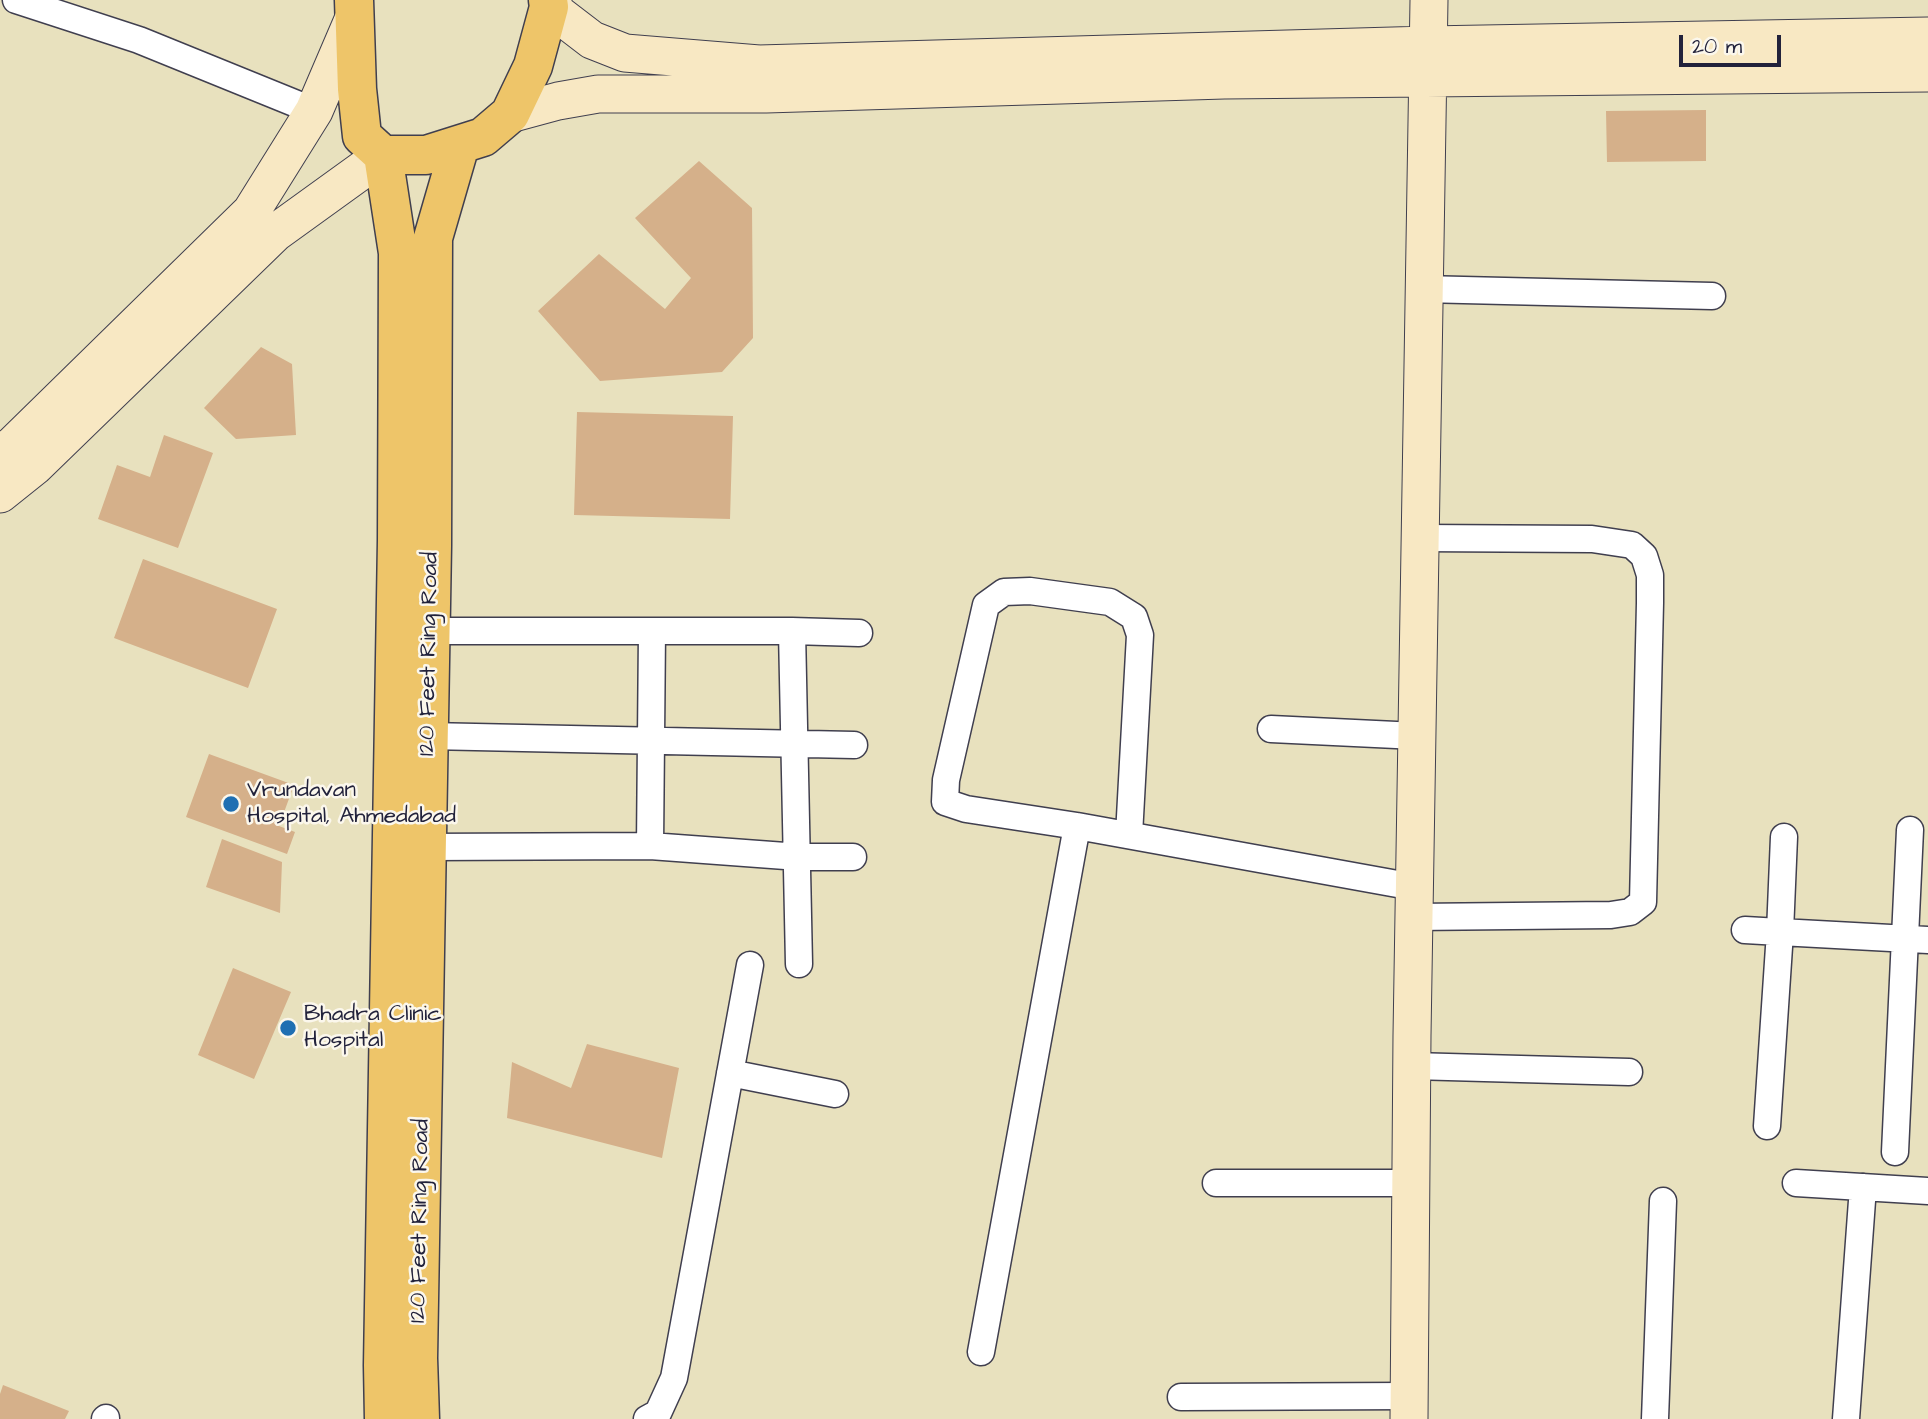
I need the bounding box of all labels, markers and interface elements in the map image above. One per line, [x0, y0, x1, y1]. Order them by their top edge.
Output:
scale bar [1683, 21, 1784, 65]
text: 20 m [1692, 32, 1742, 61]
street label: 120 Feet Ring Road [414, 552, 446, 756]
place label: Vrundavan Hospital, Ahmedabad [247, 777, 456, 831]
marker: Vrundavan Hospital, Ahmedabad [221, 794, 241, 814]
place label: Bhadra Clinic Hospital [304, 1001, 442, 1055]
marker: Bhadra Clinic Hospital [278, 1018, 298, 1038]
street label: 120 Feet Ring Road [405, 1119, 437, 1323]

